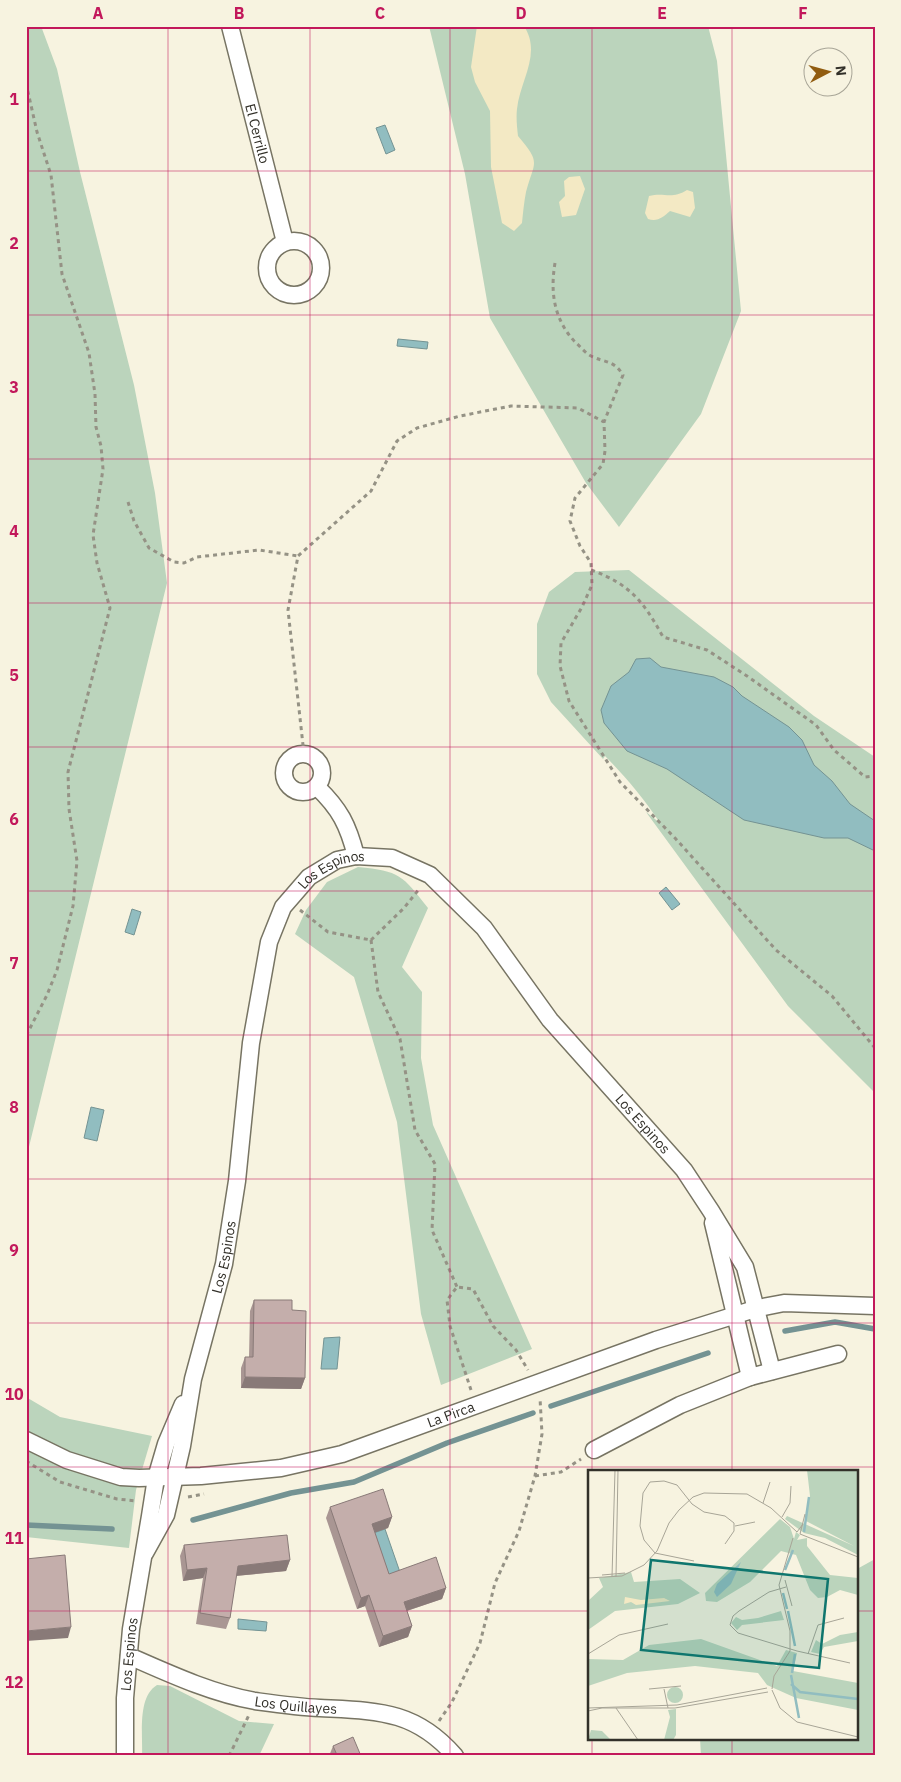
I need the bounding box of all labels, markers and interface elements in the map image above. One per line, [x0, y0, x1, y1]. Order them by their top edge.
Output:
text: A [93, 3, 104, 23]
text: B [234, 3, 245, 23]
text: C [375, 3, 385, 23]
text: D [515, 3, 527, 23]
text: E [657, 3, 667, 23]
text: F [798, 3, 808, 23]
north arrow [804, 48, 854, 98]
text: N [831, 65, 850, 77]
text: 1 [9, 89, 19, 109]
street label: El Cerrillo [241, 102, 274, 165]
text: 2 [9, 233, 19, 253]
text: 3 [9, 377, 19, 397]
text: 4 [9, 521, 19, 541]
text: 5 [9, 665, 19, 685]
text: 6 [9, 809, 19, 829]
street label: Los Espinos [294, 847, 366, 893]
text: 7 [9, 953, 19, 973]
street label: Los Espinos [611, 1090, 674, 1158]
text: 8 [9, 1097, 19, 1117]
street label: Los Espinos [207, 1219, 240, 1296]
text: 9 [9, 1240, 19, 1260]
text: 10 [4, 1384, 24, 1404]
street label: La Pirca [424, 1397, 478, 1431]
inset map [588, 1470, 858, 1740]
text: 11 [4, 1528, 24, 1548]
street label: Los Espinos [117, 1616, 142, 1692]
text: 12 [4, 1672, 24, 1692]
street label: Los Quillayes [253, 1692, 338, 1718]

